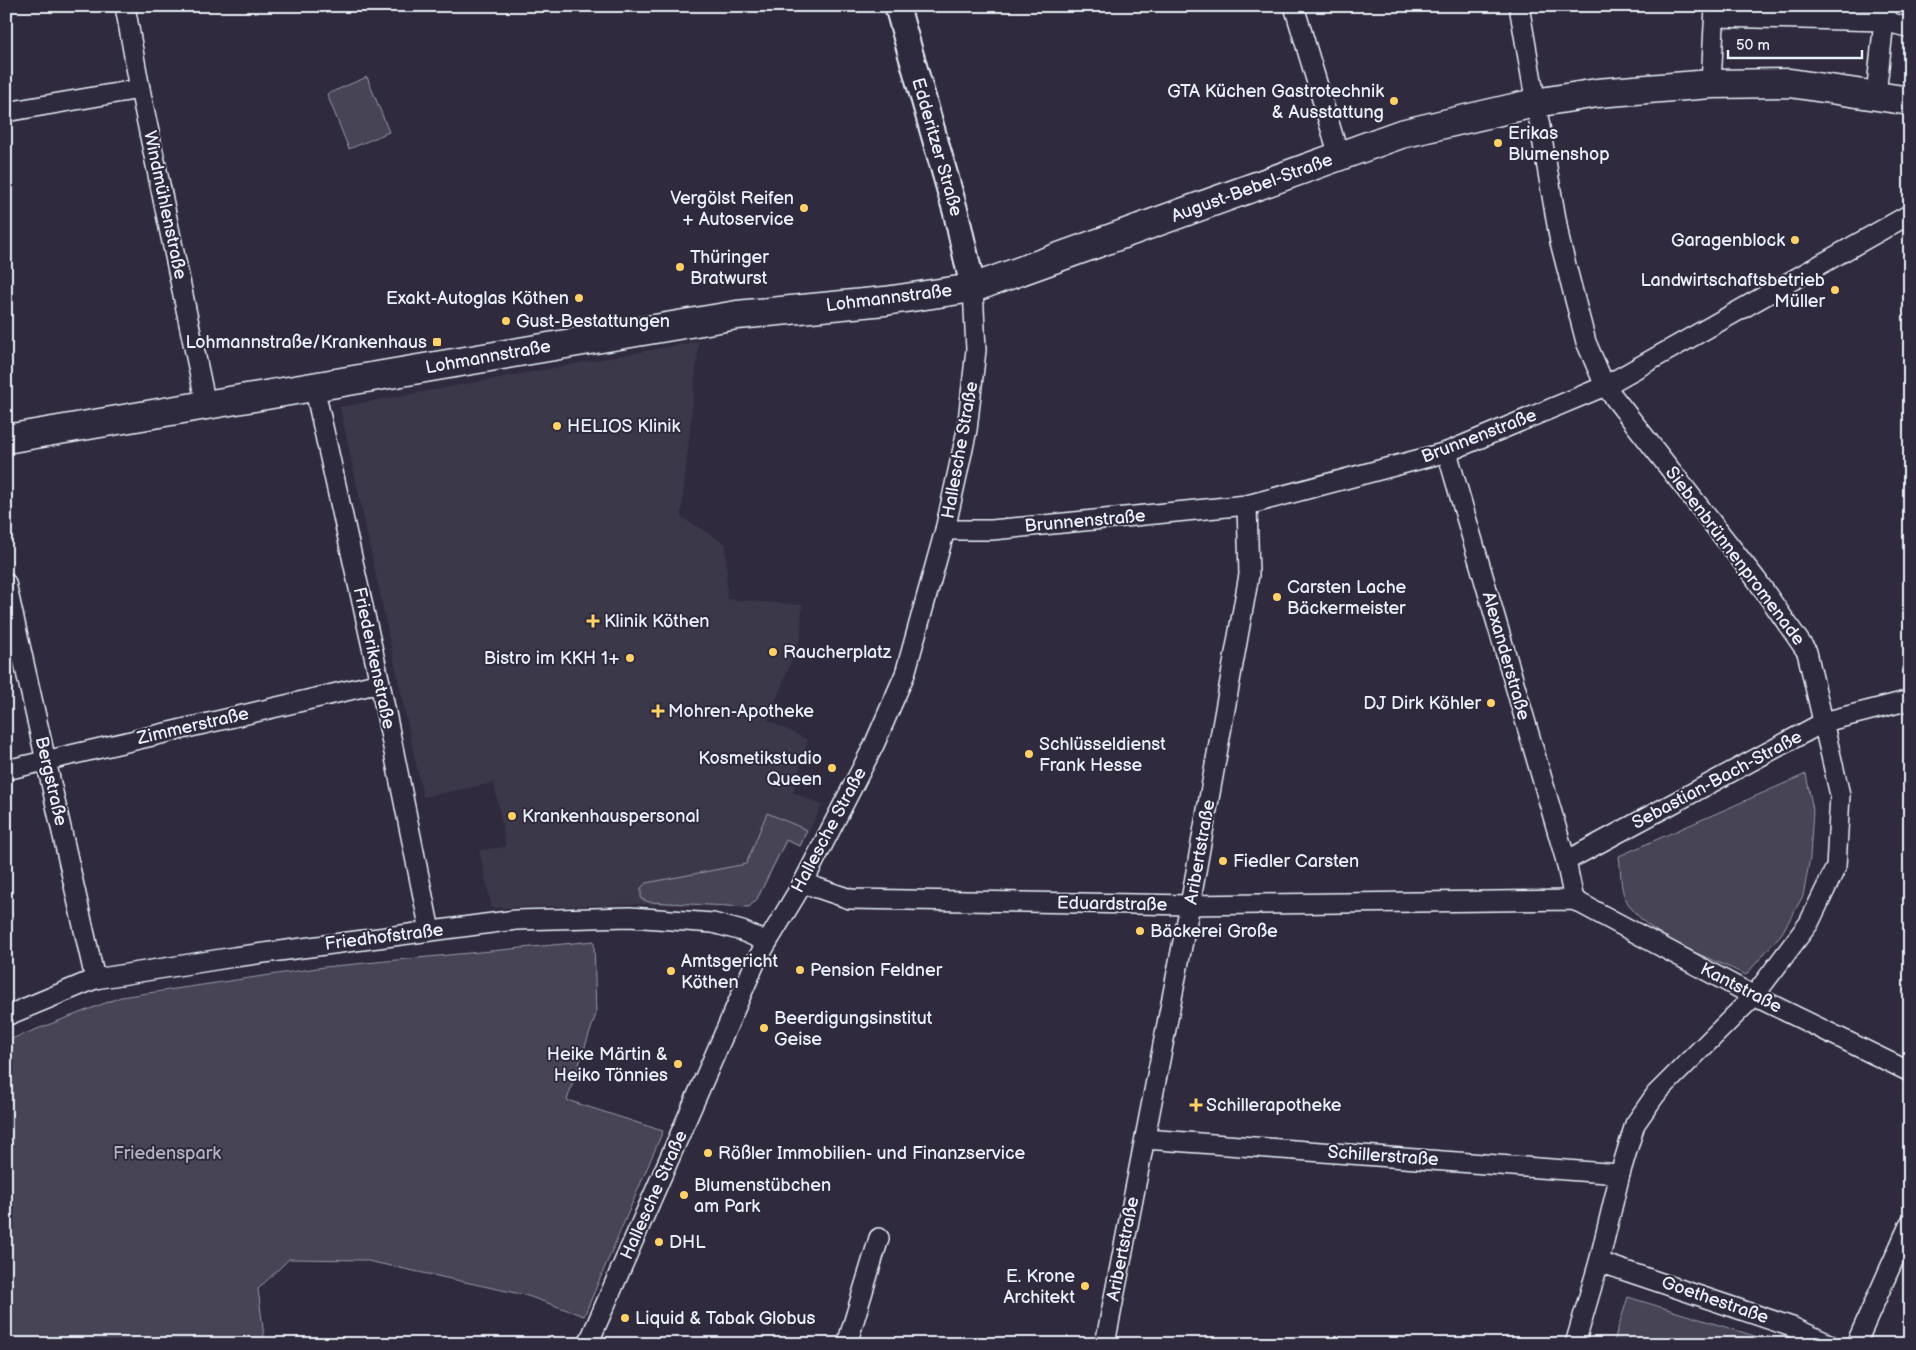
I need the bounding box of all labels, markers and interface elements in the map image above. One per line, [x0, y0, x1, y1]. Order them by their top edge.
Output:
scale bar [1728, 28, 1862, 60]
text: 50 m [1736, 36, 1770, 55]
street label: Edderitzer Straße [907, 75, 967, 219]
place label: GTA Küchen Gastrotechnik & Ausstattung [1167, 81, 1384, 123]
marker: GTA Küchen Gastrotechnik & Ausstattung [1388, 95, 1400, 107]
place label: Erikas Blumenshop [1508, 123, 1610, 165]
street label: Windmühlenstraße [139, 129, 191, 281]
marker: Erikas Blumenshop [1492, 137, 1504, 149]
street label: August-Bebel-Straße [1168, 149, 1336, 227]
place label: Vergölst Reifen + Autoservice [670, 188, 794, 230]
marker: Vergölst Reifen + Autoservice [798, 202, 810, 214]
place label: Garagenblock [1671, 230, 1785, 251]
marker: Garagenblock [1789, 234, 1801, 246]
place label: Thüringer Bratwurst [690, 247, 769, 289]
marker: Thüringer Bratwurst [674, 261, 686, 273]
place label: Landwirtschaftsbetrieb Müller [1641, 270, 1825, 312]
street label: Lohmannstraße [825, 280, 954, 316]
marker: Landwirtschaftsbetrieb Müller [1829, 284, 1841, 296]
place label: Exakt-Autoglas Köthen [386, 288, 569, 309]
marker: Exakt-Autoglas Köthen [573, 292, 585, 304]
place label: Gust-Bestattungen [516, 311, 670, 332]
marker: Gust-Bestattungen [500, 315, 512, 327]
place label: Lohmannstraße/Krankenhaus [186, 332, 427, 353]
street label: Lohmannstraße [424, 336, 553, 378]
marker: Lohmannstraße/Krankenhaus [431, 336, 443, 348]
street label: Hallesche Straße [938, 379, 982, 520]
street label: Brunnenstraße [1419, 404, 1540, 468]
place label: HELIOS Klinik [567, 416, 681, 437]
marker: HELIOS Klinik [551, 420, 563, 432]
street label: Siebenbrünnenpromenade [1661, 462, 1809, 650]
street label: Brunnenstraße [1024, 505, 1147, 537]
place label: Carsten Lache Bäckermeister [1287, 577, 1407, 619]
street label: Friederikenstraße [349, 585, 399, 731]
street label: Alexanderstraße [1478, 589, 1534, 723]
marker: Carsten Lache Bäckermeister [1271, 591, 1283, 603]
place label: Klinik Köthen [604, 611, 710, 632]
marker: Klinik Köthen [586, 614, 600, 628]
place label: Raucherplatz [783, 642, 892, 663]
marker: Raucherplatz [767, 646, 779, 658]
place label: Bistro im KKH 1+ [484, 648, 620, 669]
marker: Bistro im KKH 1+ [624, 652, 636, 664]
place label: DJ Dirk Köhler [1363, 693, 1481, 714]
marker: DJ Dirk Köhler [1485, 697, 1497, 709]
place label: Mohren-Apotheke [668, 701, 814, 722]
street label: Zimmerstraße [134, 703, 251, 749]
marker: Mohren-Apotheke [652, 705, 664, 717]
street label: Sebastian-Bach-Straße [1628, 726, 1806, 834]
street label: Bergstraße [31, 734, 72, 828]
place label: Schlüsseldienst Frank Hesse [1039, 734, 1166, 776]
place label: Kosmetikstudio Queen [698, 748, 822, 790]
marker: Schlüsseldienst Frank Hesse [1023, 748, 1035, 760]
marker: Kosmetikstudio Queen [826, 762, 838, 774]
street label: Hallesche Straße [787, 763, 871, 896]
street label: Aribertstraße [1180, 798, 1220, 906]
place label: Krankenhauspersonal [522, 806, 700, 827]
marker: Krankenhauspersonal [506, 810, 518, 822]
place label: Fiedler Carsten [1233, 851, 1359, 872]
marker: Fiedler Carsten [1217, 855, 1229, 867]
street label: Eduardstraße [1057, 893, 1168, 915]
street label: Friedhofstraße [324, 919, 445, 955]
place label: Bäckerei Große [1150, 921, 1278, 942]
marker: Bäckerei Große [1134, 925, 1146, 937]
place label: Amtsgericht Köthen [681, 951, 778, 993]
street label: Kantstraße [1697, 959, 1786, 1018]
place label: Pension Feldner [810, 960, 943, 981]
marker: Pension Feldner [794, 964, 806, 976]
marker: Amtsgericht Köthen [665, 965, 677, 977]
place label: Beerdigungsinstitut Geise [774, 1008, 933, 1050]
marker: Beerdigungsinstitut Geise [758, 1022, 770, 1034]
place label: Heike Märtin & Heiko Tönnies [547, 1044, 668, 1086]
marker: Heike Märtin & Heiko Tönnies [672, 1058, 684, 1070]
place label: Schillerapotheke [1206, 1095, 1342, 1116]
marker: Schillerapotheke [1190, 1099, 1202, 1111]
street label: Hallesche Straße [616, 1127, 692, 1263]
street label: Schillerstraße [1327, 1142, 1440, 1170]
park label: Friedenspark [113, 1143, 221, 1164]
place label: Rößler Immobilien- und Finanzservice [718, 1143, 1025, 1164]
marker: Rößler Immobilien- und Finanzservice [702, 1147, 714, 1159]
place label: Blumenstübchen am Park [694, 1175, 831, 1217]
marker: Blumenstübchen am Park [678, 1189, 690, 1201]
street label: Aribertstraße [1103, 1195, 1143, 1303]
place label: DHL [669, 1232, 706, 1253]
marker: DHL [653, 1236, 665, 1248]
place label: E. Krone Architekt [1004, 1266, 1075, 1308]
street label: Goethestraße [1659, 1272, 1772, 1328]
marker: E. Krone Architekt [1079, 1280, 1091, 1292]
place label: Liquid & Tabak Globus [635, 1308, 815, 1329]
marker: Liquid & Tabak Globus [619, 1312, 631, 1324]

